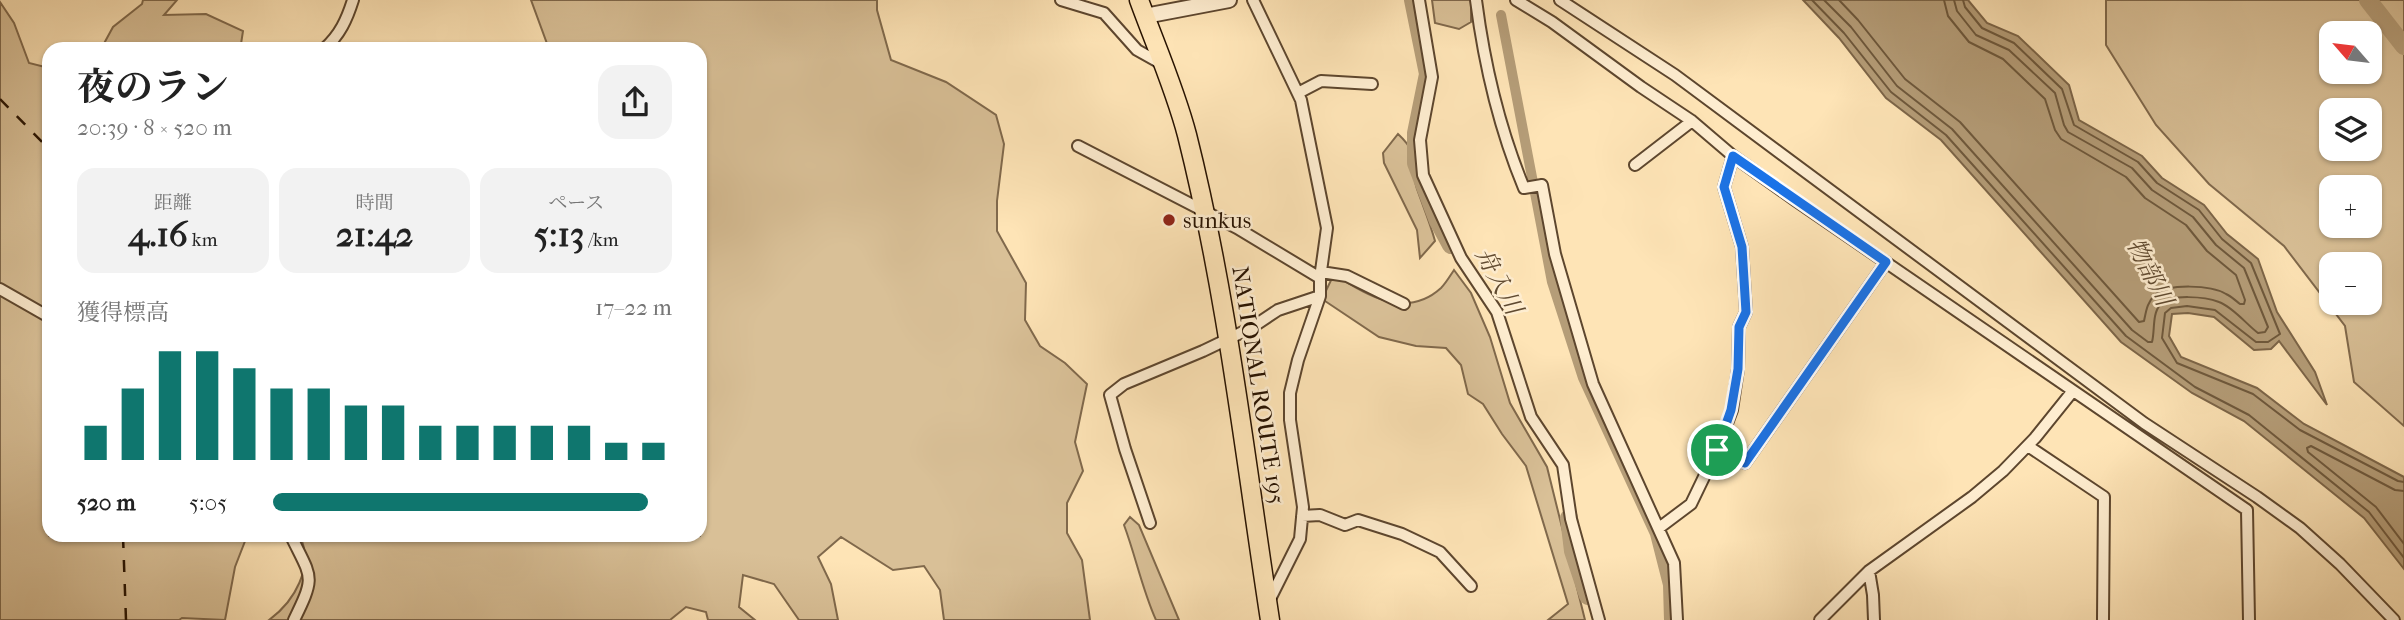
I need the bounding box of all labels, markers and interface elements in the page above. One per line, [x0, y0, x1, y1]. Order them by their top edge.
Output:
north arrow [2319, 21, 2382, 84]
map controls [2319, 21, 2382, 315]
text: 夜のラン [77, 65, 229, 110]
button: share [598, 65, 672, 139]
button: layers [2319, 98, 2382, 161]
text: 20:39 · 8 × 520 m [77, 114, 232, 141]
button: + [2319, 175, 2382, 238]
text: 距離 [154, 192, 192, 214]
text: 時間 [355, 192, 394, 214]
text: ペース [548, 192, 604, 214]
place label: sunkus [1183, 207, 1251, 234]
marker: sunkus [1161, 212, 1177, 228]
text: 4.16 [128, 214, 188, 255]
text: 21:42 [336, 214, 413, 255]
text: 5:13 [534, 214, 584, 255]
text: km [188, 229, 217, 251]
text: /km [584, 229, 619, 251]
water label: 物部川 [2121, 234, 2180, 313]
water label: 舟入川 [1470, 243, 1530, 322]
button: − [2319, 252, 2382, 315]
street label: NATIONAL ROUTE 195 [1226, 264, 1291, 506]
text: 17–22 m [595, 294, 672, 321]
text: 獲得標高 [77, 299, 169, 326]
pin [1687, 420, 1747, 480]
icon: arrive [1698, 431, 1736, 469]
text: 520 m [77, 489, 136, 516]
text: 5:05 [189, 489, 227, 516]

